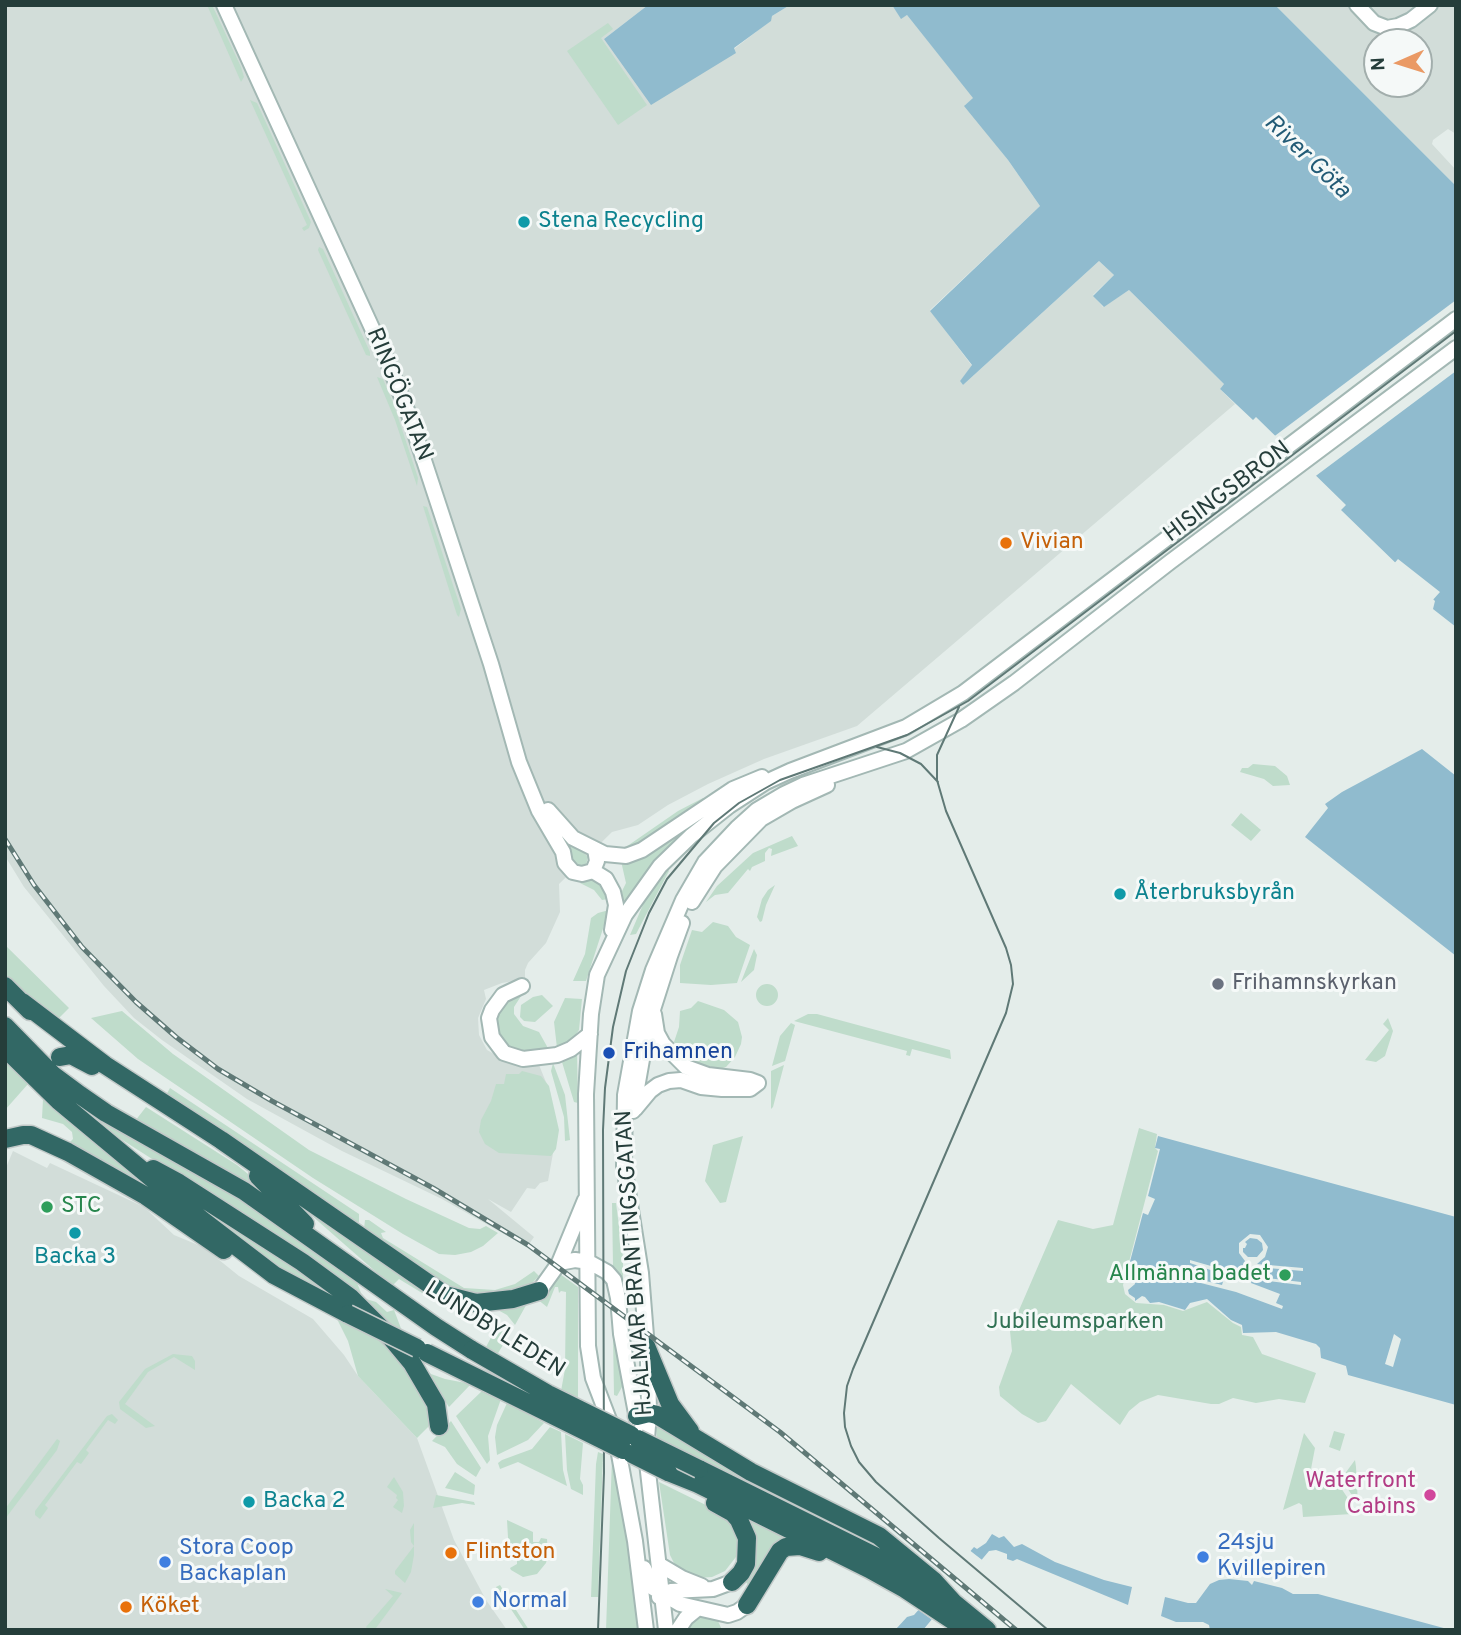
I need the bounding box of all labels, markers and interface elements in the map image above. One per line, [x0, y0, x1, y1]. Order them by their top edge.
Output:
north arrow [1363, 28, 1433, 98]
text: N [1367, 57, 1391, 71]
water label: River Göta [1257, 110, 1355, 206]
place label: Stena Recycling [538, 208, 704, 236]
marker: Stena Recycling [516, 214, 532, 230]
street label: RINGÖGATAN [359, 324, 437, 466]
street label: HISINGSBRON [1159, 436, 1297, 550]
place label: Vivian [1020, 529, 1084, 557]
marker: Vivian [998, 535, 1014, 551]
place label: Återbruksbyrån [1134, 880, 1295, 908]
marker: Återbruksbyrån [1112, 886, 1128, 902]
place label: Frihamnskyrkan [1232, 970, 1397, 998]
marker: Frihamnskyrkan [1210, 976, 1226, 992]
place label: Frihamnen [623, 1039, 733, 1067]
marker: Frihamnen [601, 1045, 617, 1061]
street label: HJALMAR BRANTINGSGATAN [612, 1109, 660, 1417]
place label: STC [61, 1193, 102, 1221]
marker: STC [39, 1199, 55, 1215]
marker: Backa 3 [67, 1225, 83, 1241]
place label: Backa 3 [34, 1244, 116, 1272]
place label: Allmänna badet [1108, 1261, 1271, 1289]
marker: Allmänna badet [1277, 1267, 1293, 1283]
street label: LUNDBYLEDEN [419, 1277, 569, 1385]
park label: Jubileumsparken [986, 1309, 1164, 1337]
place label: Waterfront Cabins [1305, 1468, 1416, 1522]
marker: Waterfront Cabins [1422, 1487, 1438, 1503]
place label: Backa 2 [263, 1488, 345, 1516]
marker: Backa 2 [241, 1494, 257, 1510]
place label: 24sju Kvillepiren [1217, 1530, 1326, 1584]
place label: Stora Coop Backaplan [179, 1535, 294, 1589]
place label: Flintston [465, 1539, 556, 1567]
marker: Flintston [443, 1545, 459, 1561]
marker: 24sju Kvillepiren [1195, 1549, 1211, 1565]
marker: Stora Coop Backaplan [157, 1554, 173, 1570]
place label: Normal [492, 1588, 568, 1616]
place label: Köket [140, 1593, 200, 1621]
marker: Normal [470, 1594, 486, 1610]
marker: Köket [118, 1599, 134, 1615]

